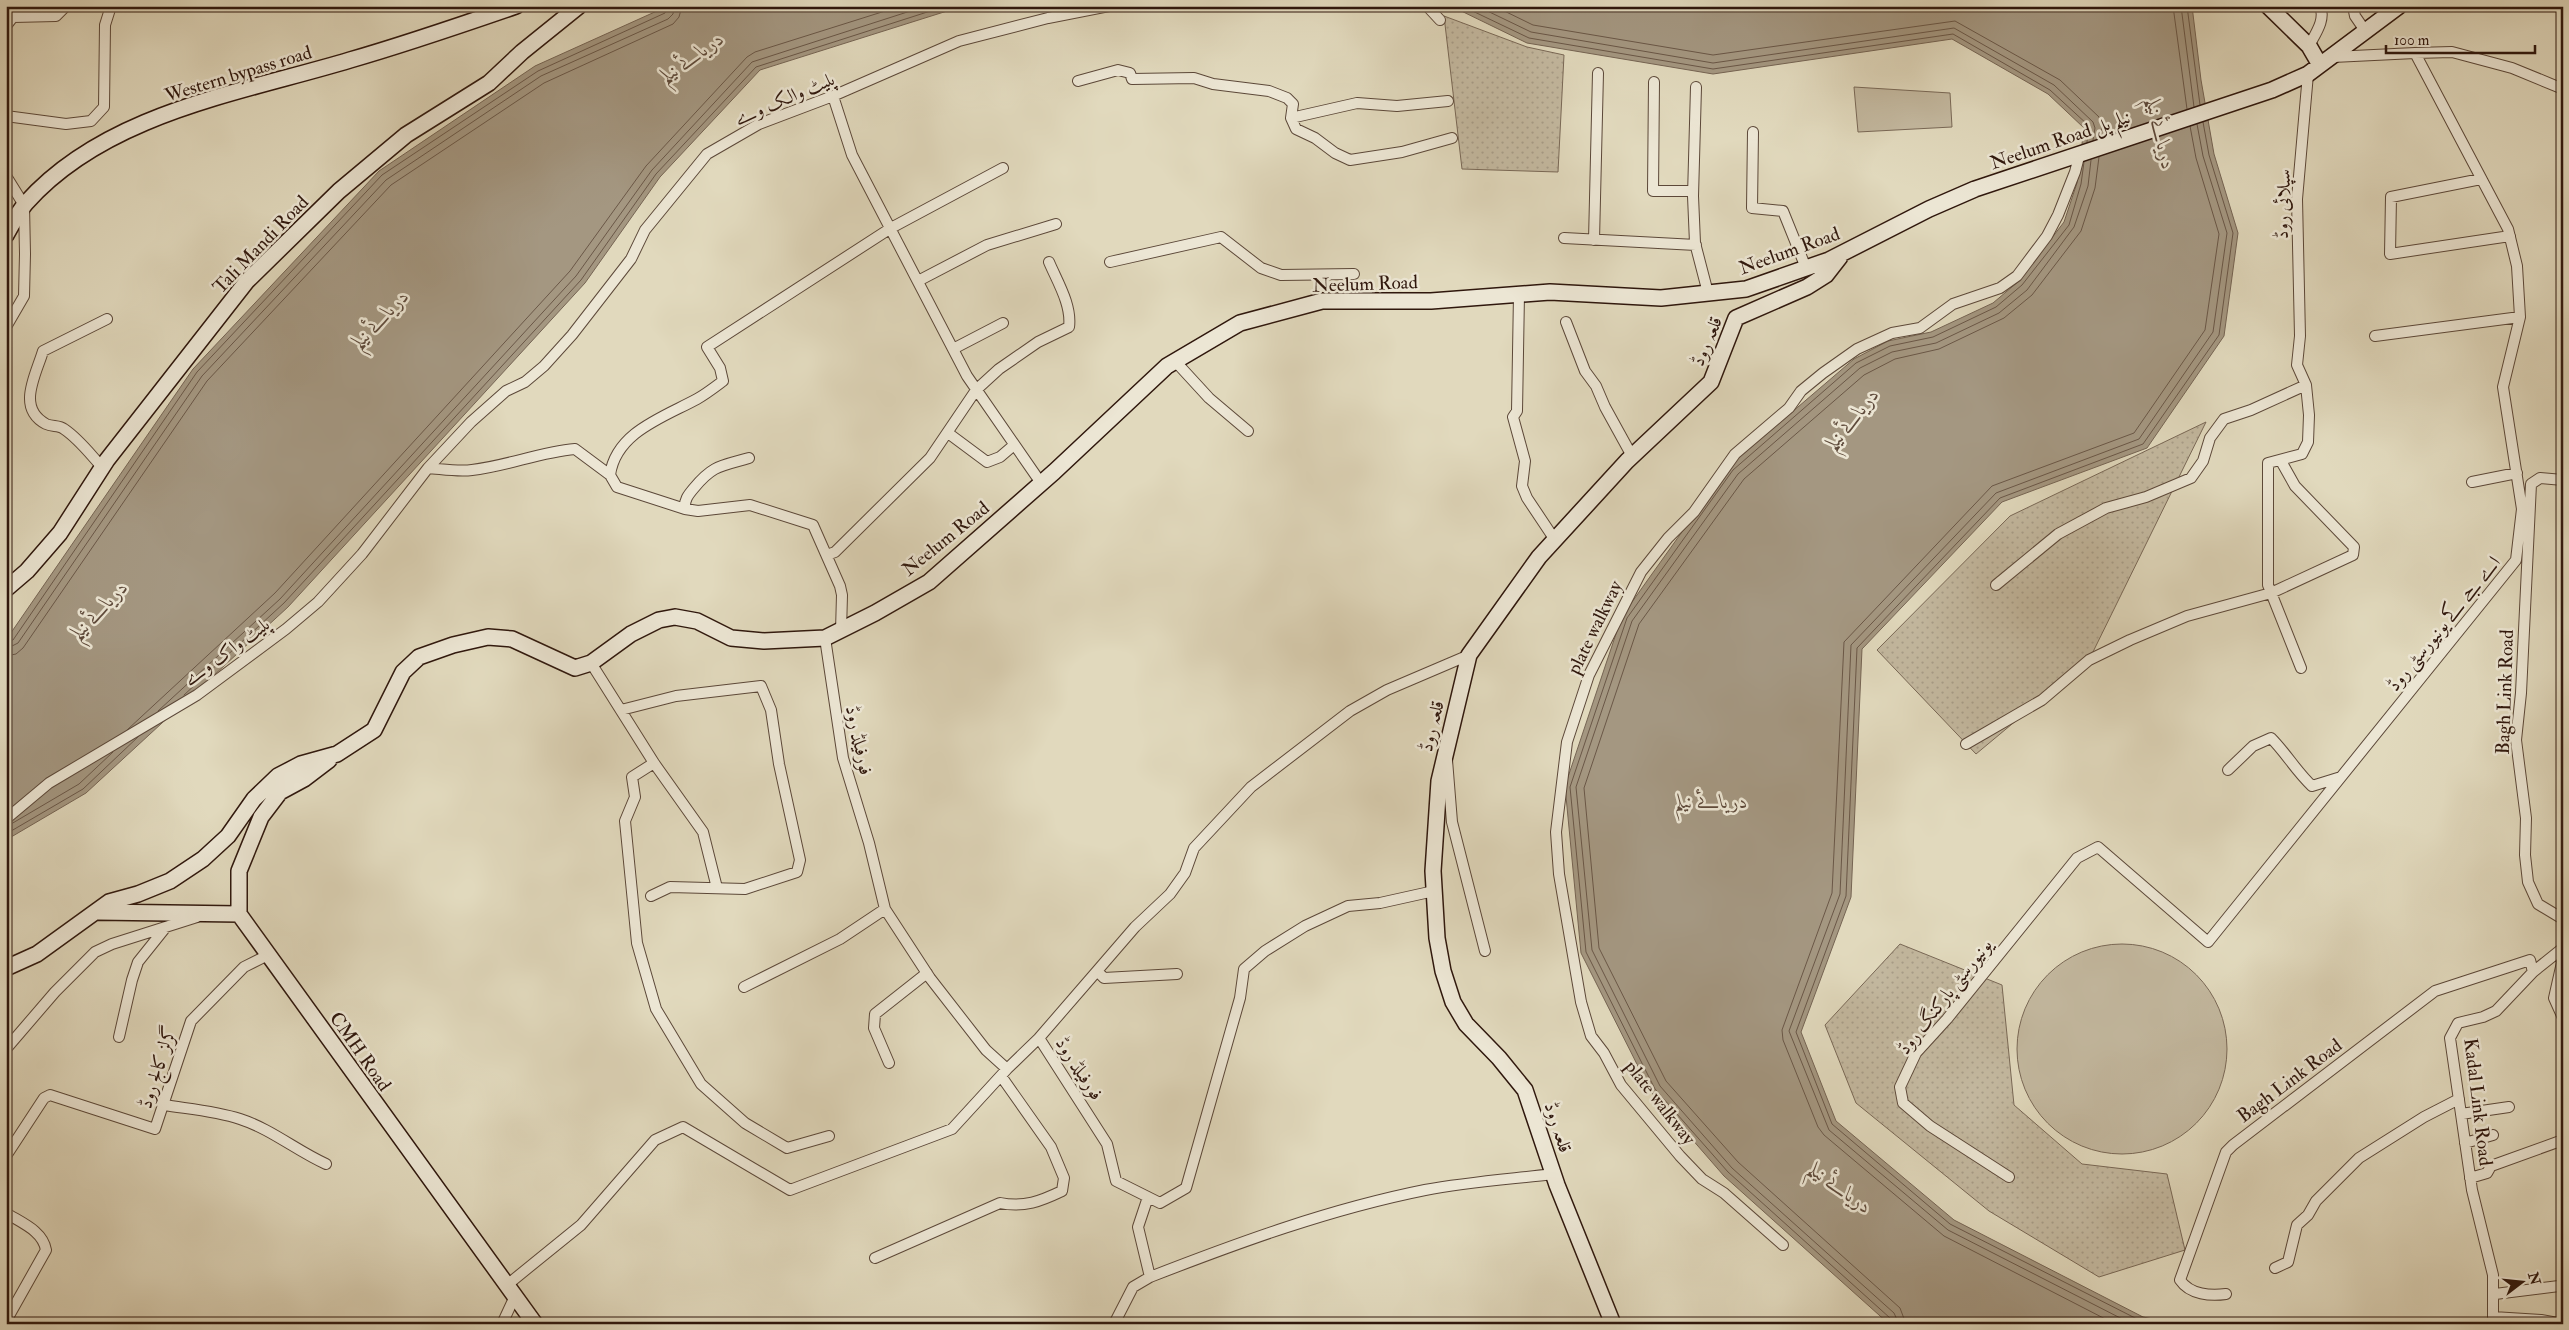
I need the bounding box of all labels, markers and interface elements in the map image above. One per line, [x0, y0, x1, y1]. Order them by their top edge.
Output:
scale bar [2386, 22, 2535, 54]
water label: دریائے نیلم [653, 25, 733, 95]
text: 100 m [2394, 31, 2430, 50]
street label: Western bypass road [161, 40, 316, 109]
street label: پلیٹ والک وے [731, 67, 840, 132]
water label: دریائے نیلم [2132, 94, 2182, 174]
street label: Neelum Road نیلم پل [1987, 105, 2136, 182]
street label: سپلائی روڈ [2270, 169, 2296, 240]
street label: Tali Mandi Road [208, 190, 314, 299]
street label: Neelum Road [1736, 221, 1844, 280]
street label: Neelum Road [1312, 270, 1419, 298]
water label: دریائے نیلم [344, 283, 420, 360]
street label: قلعہ روڈ [1686, 313, 1728, 370]
water label: دریائے نیلم [1818, 382, 1891, 461]
street label: Neelum Road [897, 496, 995, 581]
street label: اے جے کے یونیورسٹی روڈ [2379, 549, 2507, 697]
water label: دریائے نیلم [63, 574, 139, 651]
street label: plate walkway [1561, 576, 1629, 680]
street label: پلیٹ واک وے [179, 612, 276, 692]
street label: Bagh Link Road [2491, 629, 2519, 755]
street label: قلعہ روڈ [1414, 698, 1450, 754]
street label: فورفیلڈ روڈ [840, 703, 878, 777]
water label: دریائے نیلم [1674, 788, 1748, 822]
street label: یونیورسٹی پارکنگ روڈ [1891, 932, 1999, 1060]
street label: CMH Road [324, 1007, 397, 1096]
street label: گرلز کالج روڈ [132, 1023, 186, 1113]
street label: فورفیلڈ روڈ [1050, 1032, 1108, 1105]
street label: Bagh Link Road [2232, 1033, 2347, 1128]
street label: Kadal Link Road [2458, 1037, 2498, 1168]
street label: plate walkway [1618, 1055, 1701, 1151]
street label: قلعہ روڈ [1539, 1099, 1577, 1156]
water label: دریائے نیلم [1798, 1155, 1877, 1226]
north arrow [2496, 1258, 2546, 1308]
text: N [2524, 1269, 2544, 1287]

